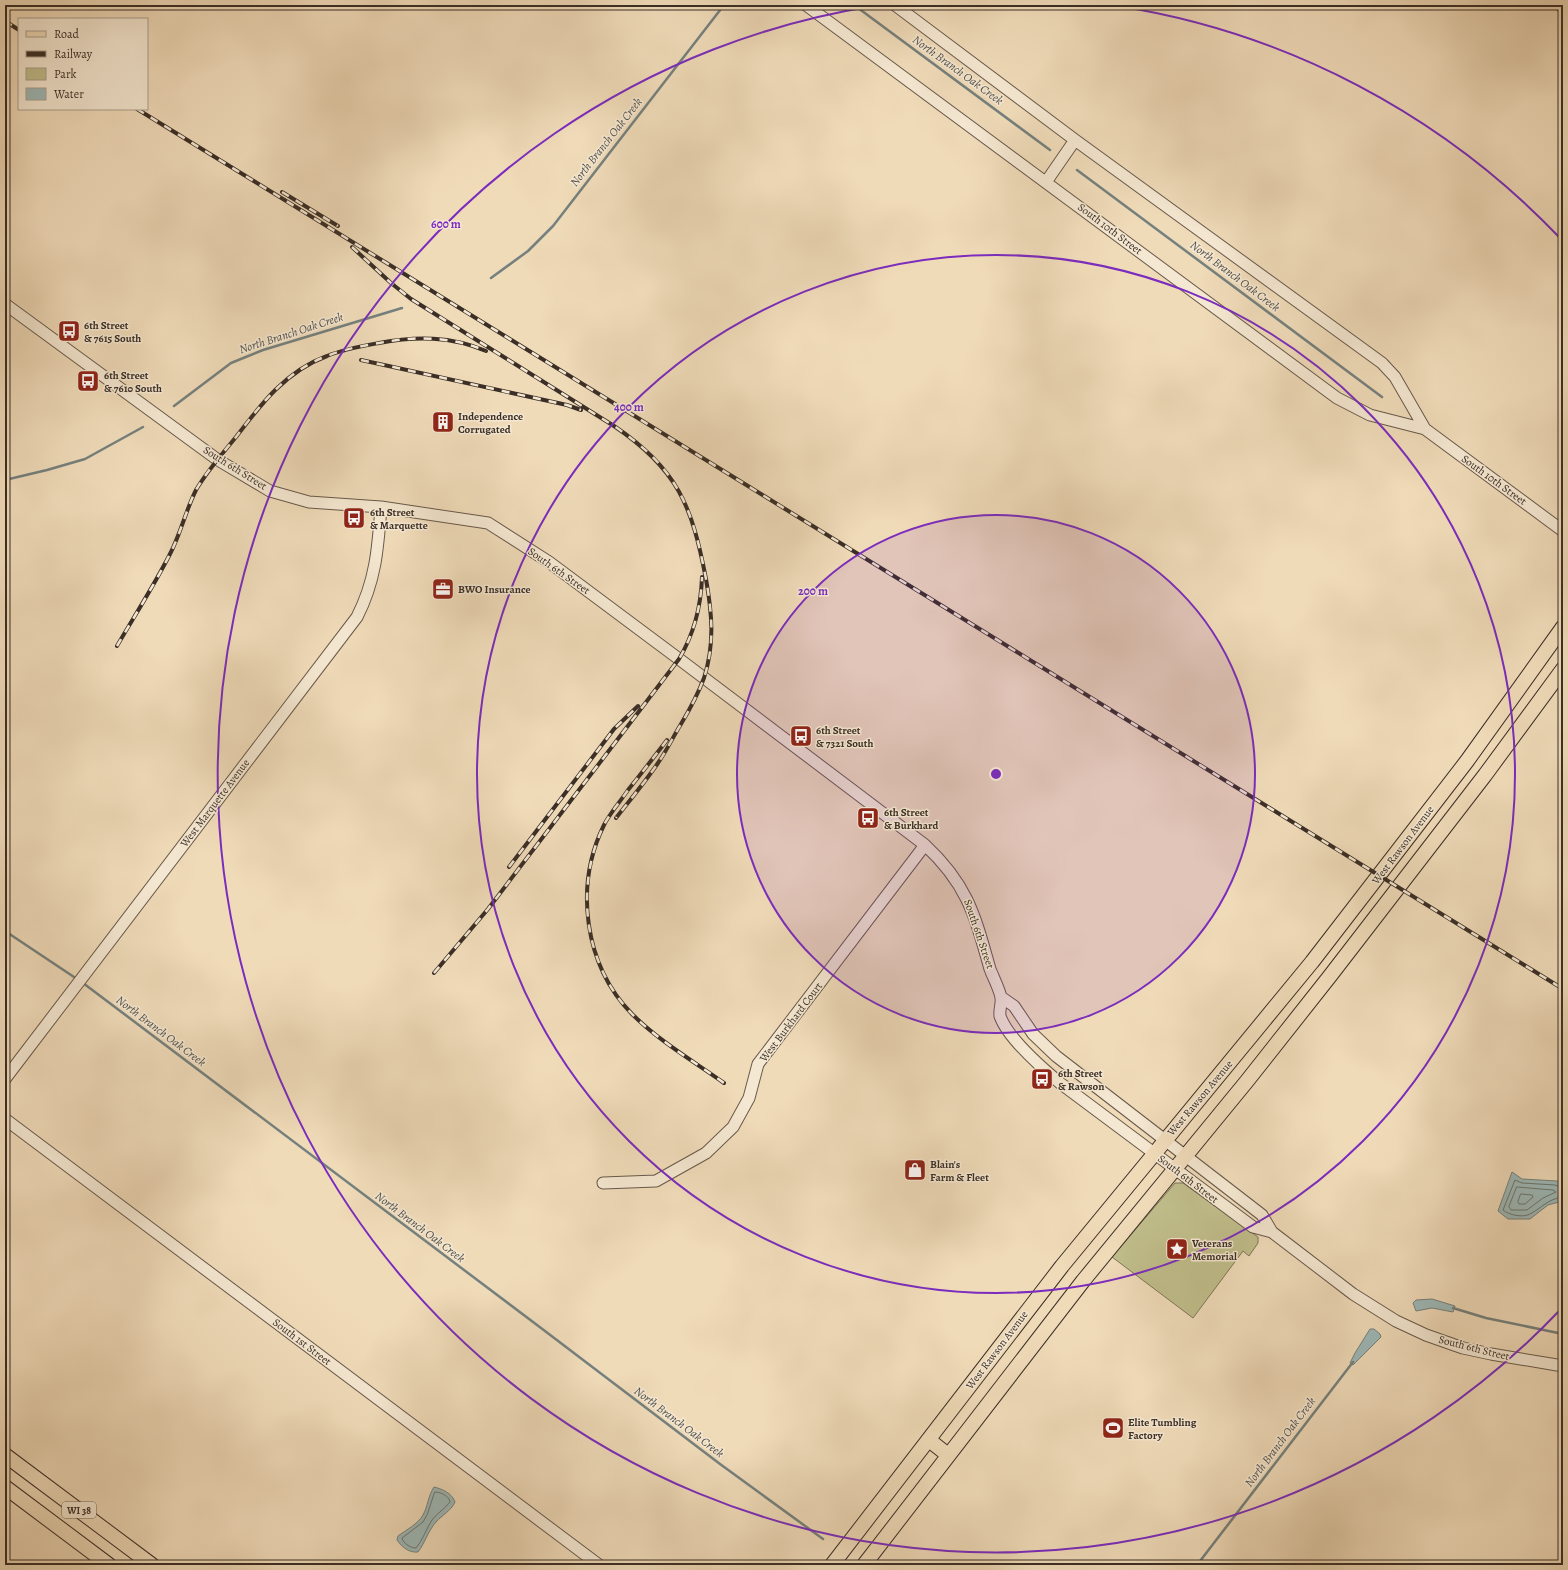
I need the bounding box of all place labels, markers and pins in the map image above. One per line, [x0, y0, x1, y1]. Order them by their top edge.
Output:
bus stop icon: 6th Street & 7615 South [56, 318, 82, 344]
place label: 6th Street & 7615 South [84, 318, 141, 346]
bus stop icon: 6th Street & 7610 South [75, 368, 101, 394]
place label: 6th Street & 7610 South [104, 368, 162, 396]
building icon: Independence Corrugated [430, 409, 456, 435]
place label: Independence Corrugated [458, 409, 523, 437]
bus stop icon: 6th Street & Marquette [341, 505, 367, 531]
place label: 6th Street & Marquette [370, 505, 428, 533]
office icon: BWO Insurance [430, 576, 456, 602]
place label: BWO Insurance [458, 582, 531, 597]
bus stop icon: 6th Street & 7321 South [788, 723, 814, 749]
place label: 6th Street & 7321 South [816, 723, 873, 751]
centre of rings [989, 767, 1003, 781]
bus stop icon: 6th Street & Burkhard [855, 805, 881, 831]
place label: 6th Street & Burkhard [884, 805, 939, 833]
bus stop icon: 6th Street & Rawson [1029, 1066, 1055, 1092]
place label: 6th Street & Rawson [1058, 1066, 1104, 1094]
shop icon: Blain's Farm & Fleet [902, 1157, 928, 1183]
place label: Blain's Farm & Fleet [930, 1157, 989, 1185]
place icon: Veterans Memorial [1164, 1236, 1190, 1262]
place label: Veterans Memorial [1191, 1236, 1237, 1264]
sports icon: Elite Tumbling Factory [1100, 1415, 1126, 1441]
place label: Elite Tumbling Factory [1128, 1415, 1197, 1443]

